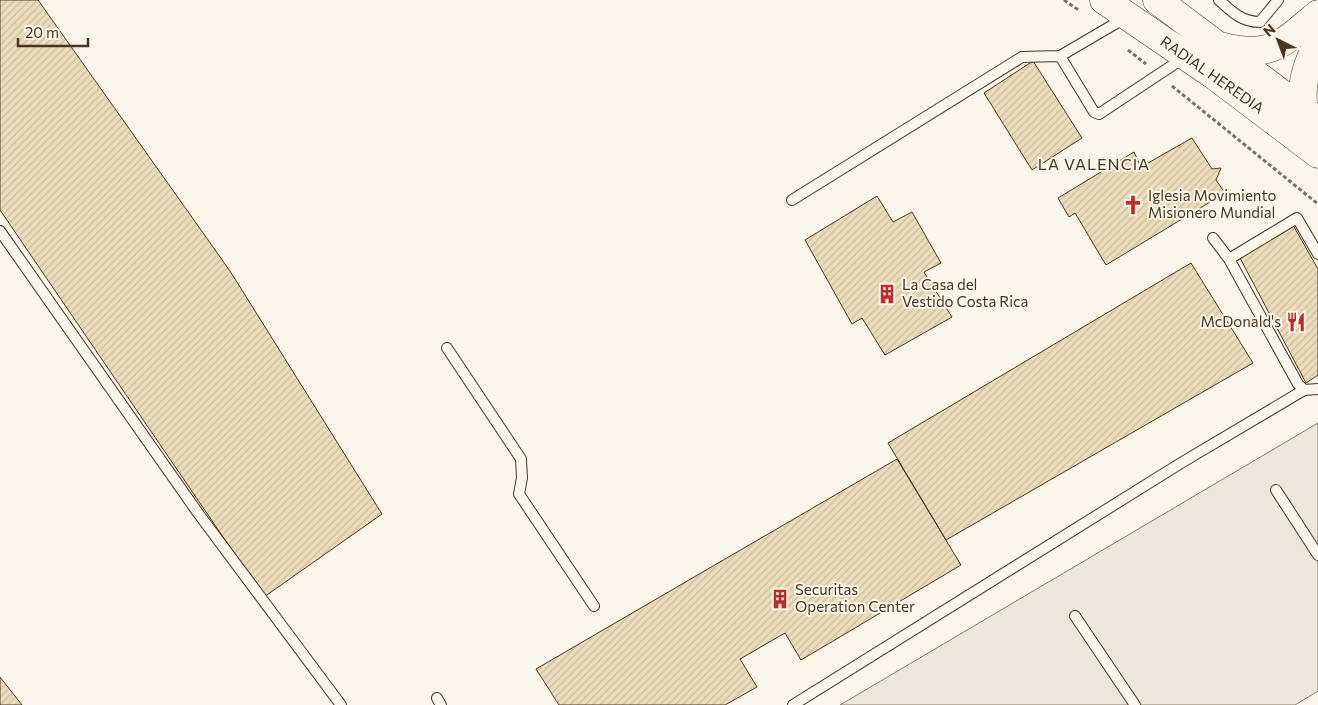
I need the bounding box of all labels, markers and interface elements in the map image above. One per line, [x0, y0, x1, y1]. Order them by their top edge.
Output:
scale bar [18, 15, 88, 47]
north arrow [1253, 15, 1303, 65]
text: N [1259, 20, 1279, 40]
text: 20 m [25, 23, 59, 41]
street label: RADIAL HEREDIA [1157, 32, 1268, 117]
district label: LA VALENCIA [1038, 154, 1150, 173]
place label: Iglesia Movimiento Misionero Mundial [1148, 186, 1277, 221]
church icon: Iglesia Movimiento Misionero Mundial [1122, 194, 1144, 216]
place label: La Casa del Vestido Costa Rica [902, 275, 1028, 310]
building icon: La Casa del Vestido Costa Rica [876, 283, 898, 305]
restaurant icon: McDonald's [1285, 311, 1307, 333]
place label: McDonald's [1200, 312, 1281, 330]
place label: Securitas Operation Center [795, 580, 915, 615]
building icon: Securitas Operation Center [769, 588, 791, 610]

